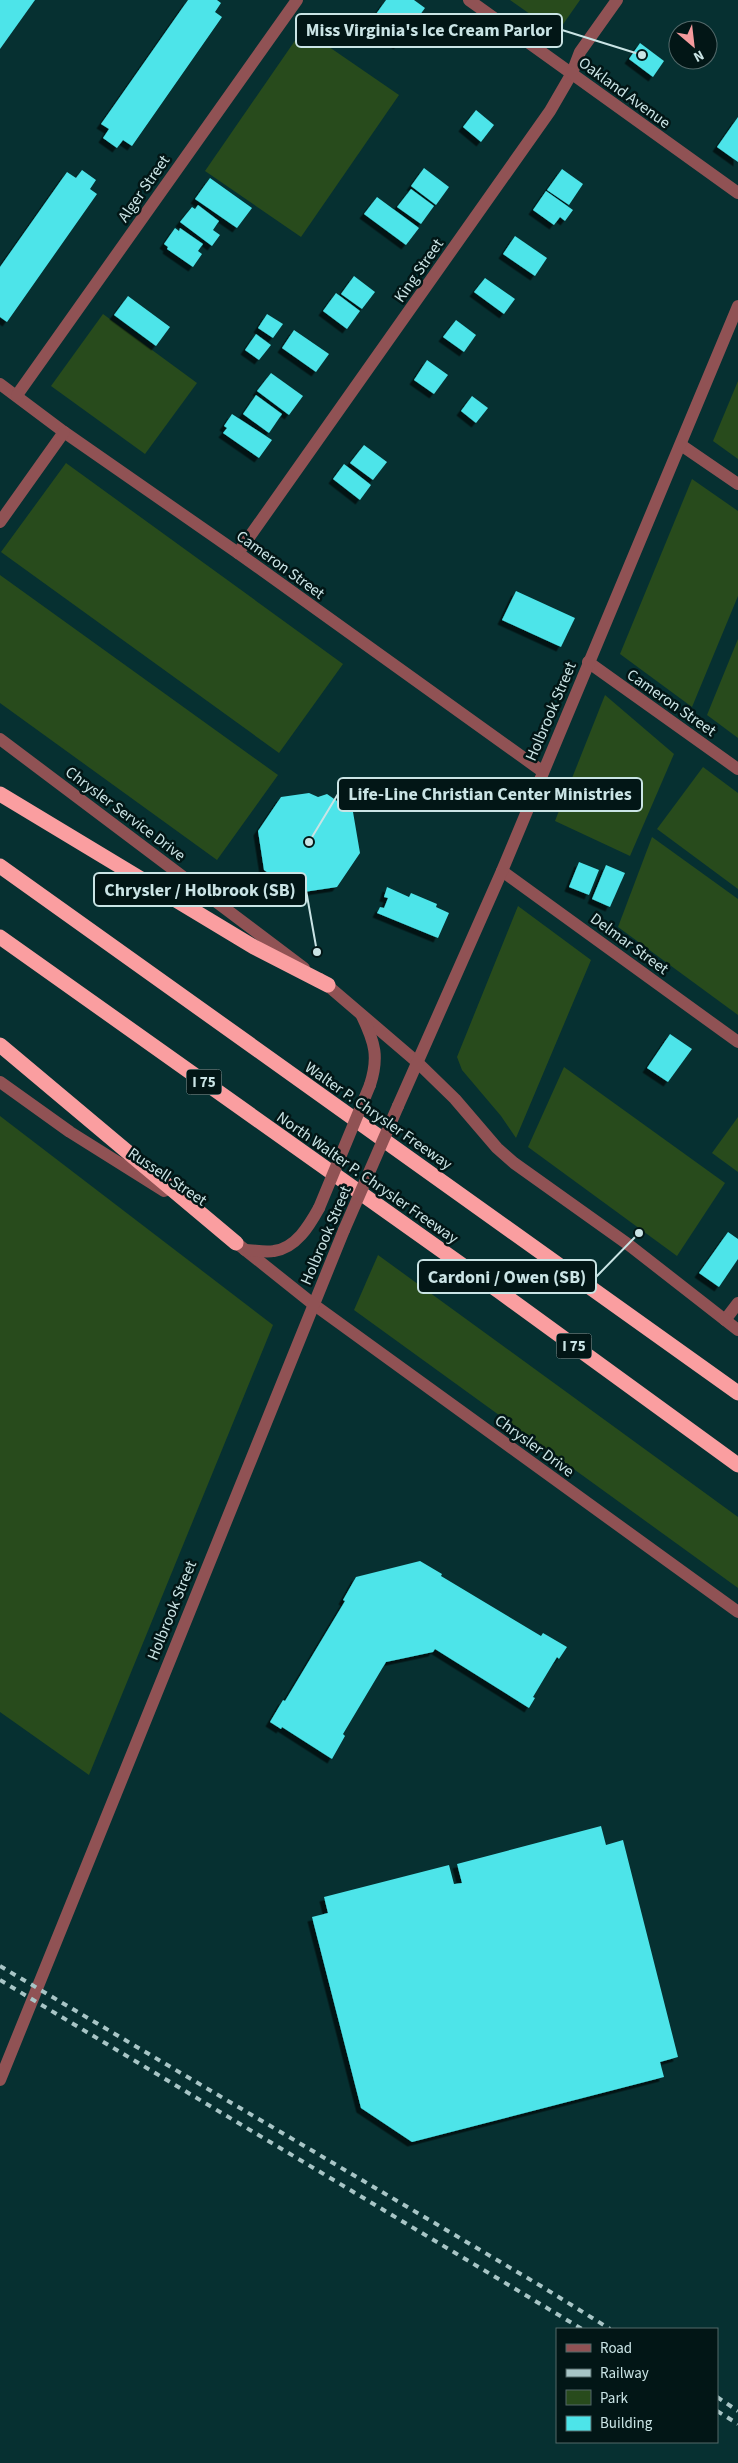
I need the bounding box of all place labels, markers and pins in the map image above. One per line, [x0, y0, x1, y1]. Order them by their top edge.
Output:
callout: Miss Virginia's Ice Cream Parlor [296, 14, 562, 47]
callout: Life-Line Christian Center Ministries [338, 778, 642, 811]
callout: Chrysler / Holbrook (SB) [94, 873, 306, 906]
callout: Cardoni / Owen (SB) [418, 1260, 596, 1293]

